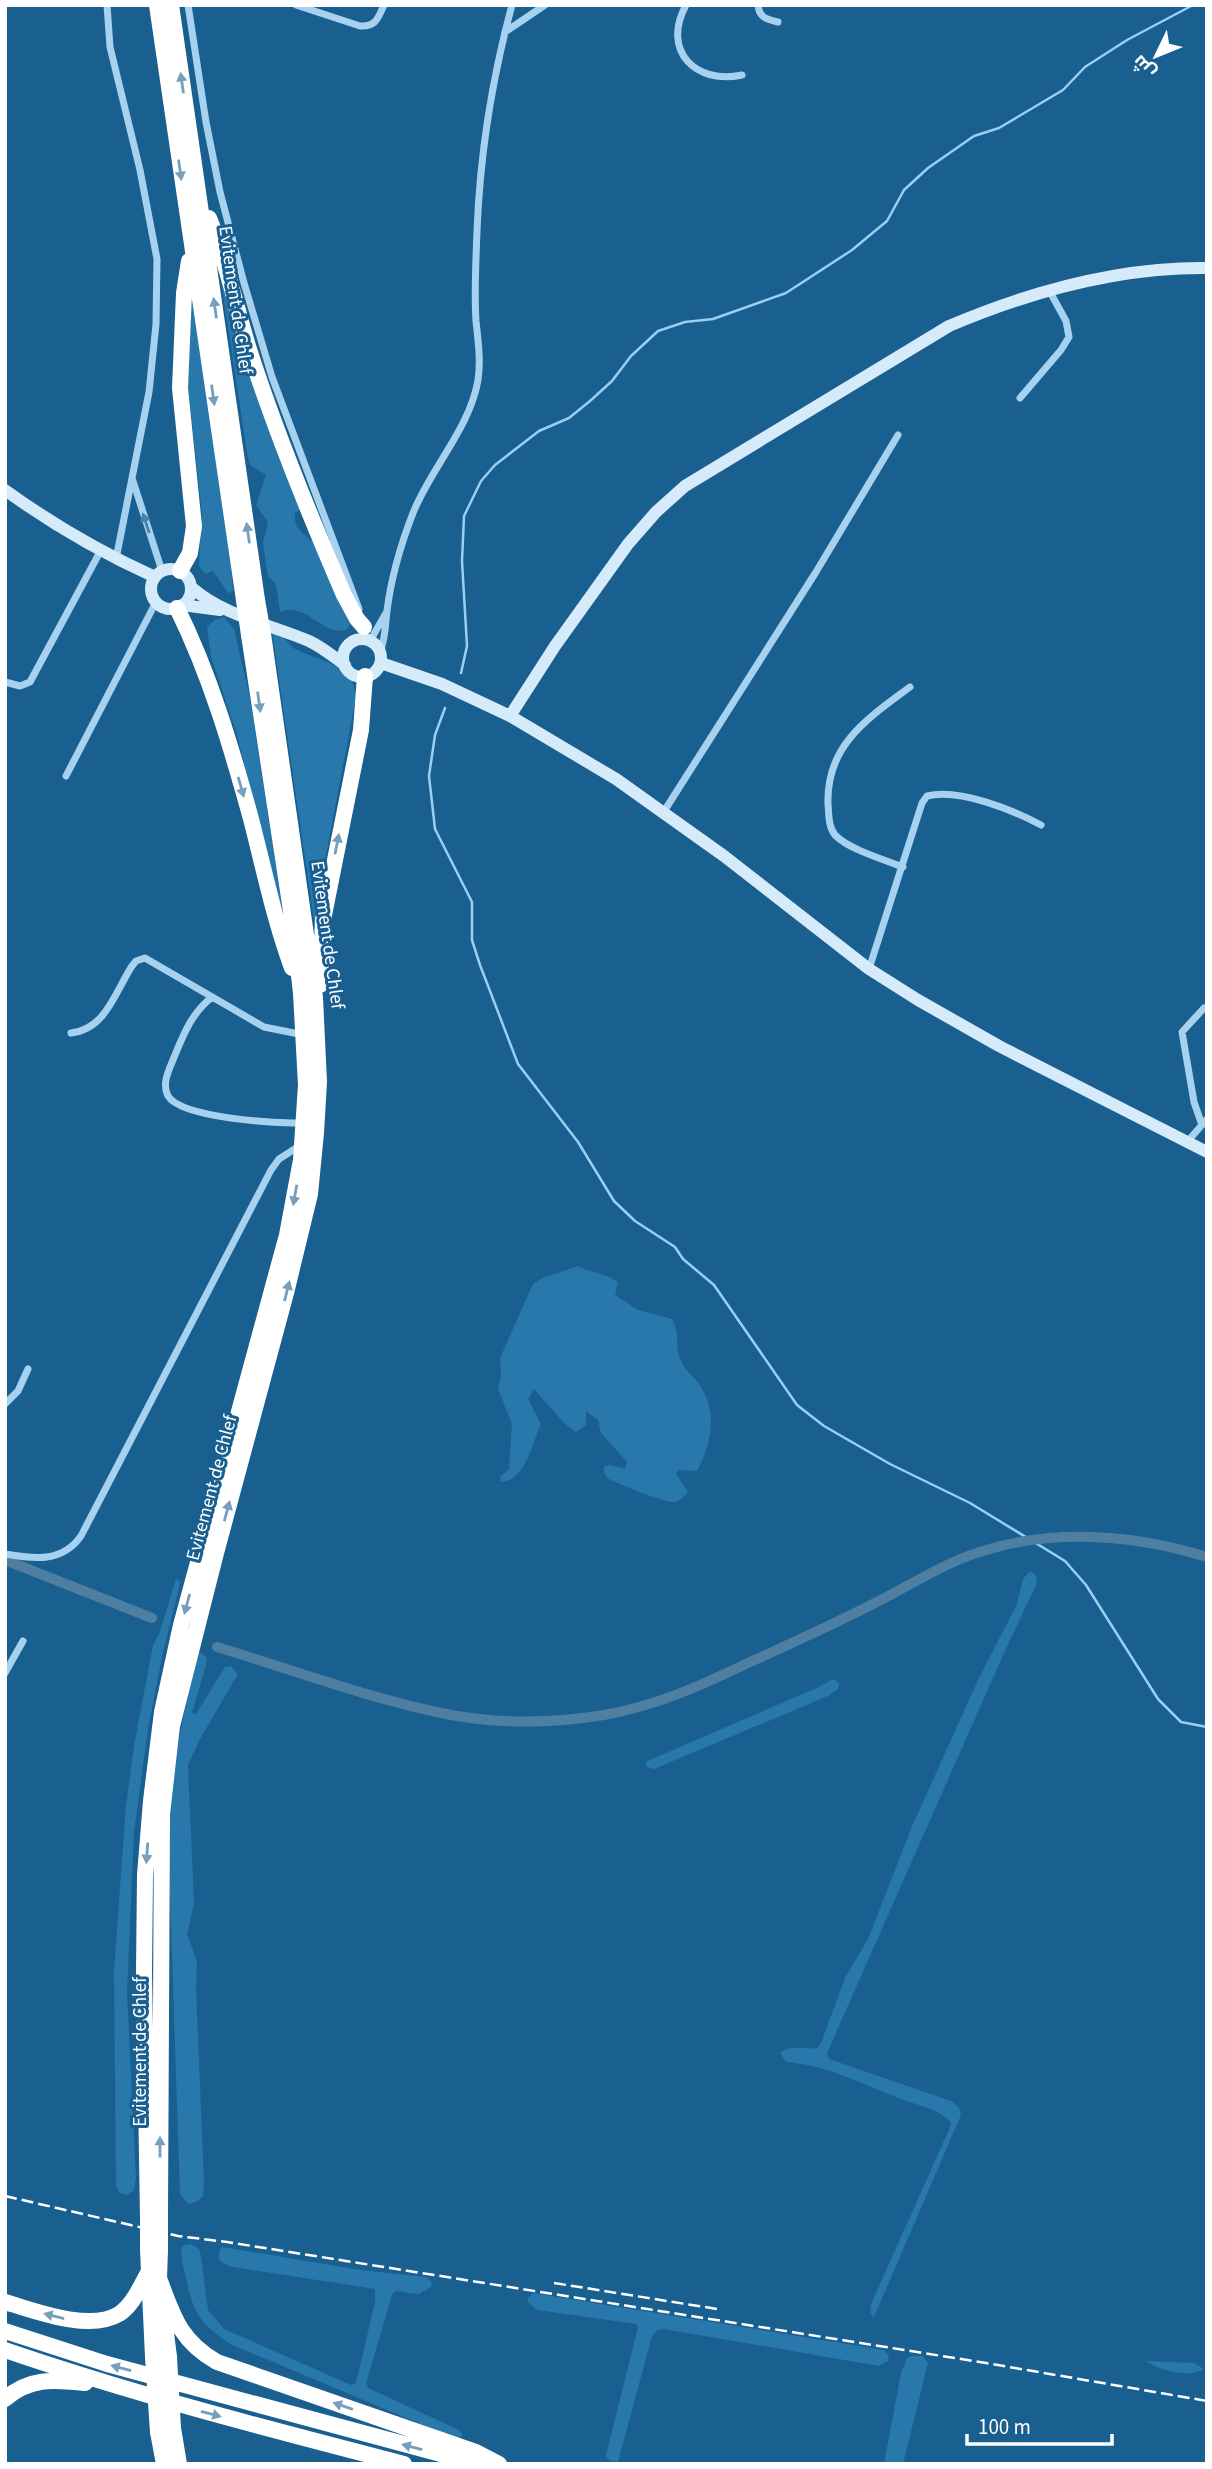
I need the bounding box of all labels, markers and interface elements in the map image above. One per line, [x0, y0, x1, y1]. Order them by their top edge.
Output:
north arrow [1121, 21, 1191, 91]
text: ش [1126, 48, 1163, 85]
one-way arrow [176, 72, 187, 94]
one-way arrow [175, 159, 186, 181]
street label: Evitement de Chlef [211, 224, 259, 377]
one-way arrow [210, 297, 221, 319]
one-way arrow [208, 384, 219, 406]
one-way arrow [140, 512, 150, 533]
one-way arrow [242, 522, 253, 544]
one-way arrow [253, 691, 264, 713]
one-way arrow [237, 776, 247, 797]
one-way arrow [332, 833, 343, 855]
street label: Evitement de Chlef [303, 859, 351, 1012]
one-way arrow [289, 1184, 300, 1206]
one-way arrow [281, 1280, 292, 1302]
street label: Evitement de Chlef [180, 1411, 245, 1564]
one-way arrow [223, 1500, 233, 1521]
one-way arrow [181, 1594, 192, 1616]
one-way arrow [141, 1842, 152, 1864]
street label: Evitement de Chlef [127, 1976, 154, 2127]
one-way arrow [154, 2136, 166, 2158]
one-way arrow [43, 2310, 65, 2321]
one-way arrow [110, 2362, 131, 2372]
one-way arrow [332, 2400, 353, 2411]
scale bar [967, 2402, 1112, 2446]
one-way arrow [200, 2410, 221, 2420]
text: 100 m [978, 2412, 1031, 2442]
one-way arrow [400, 2441, 422, 2452]

